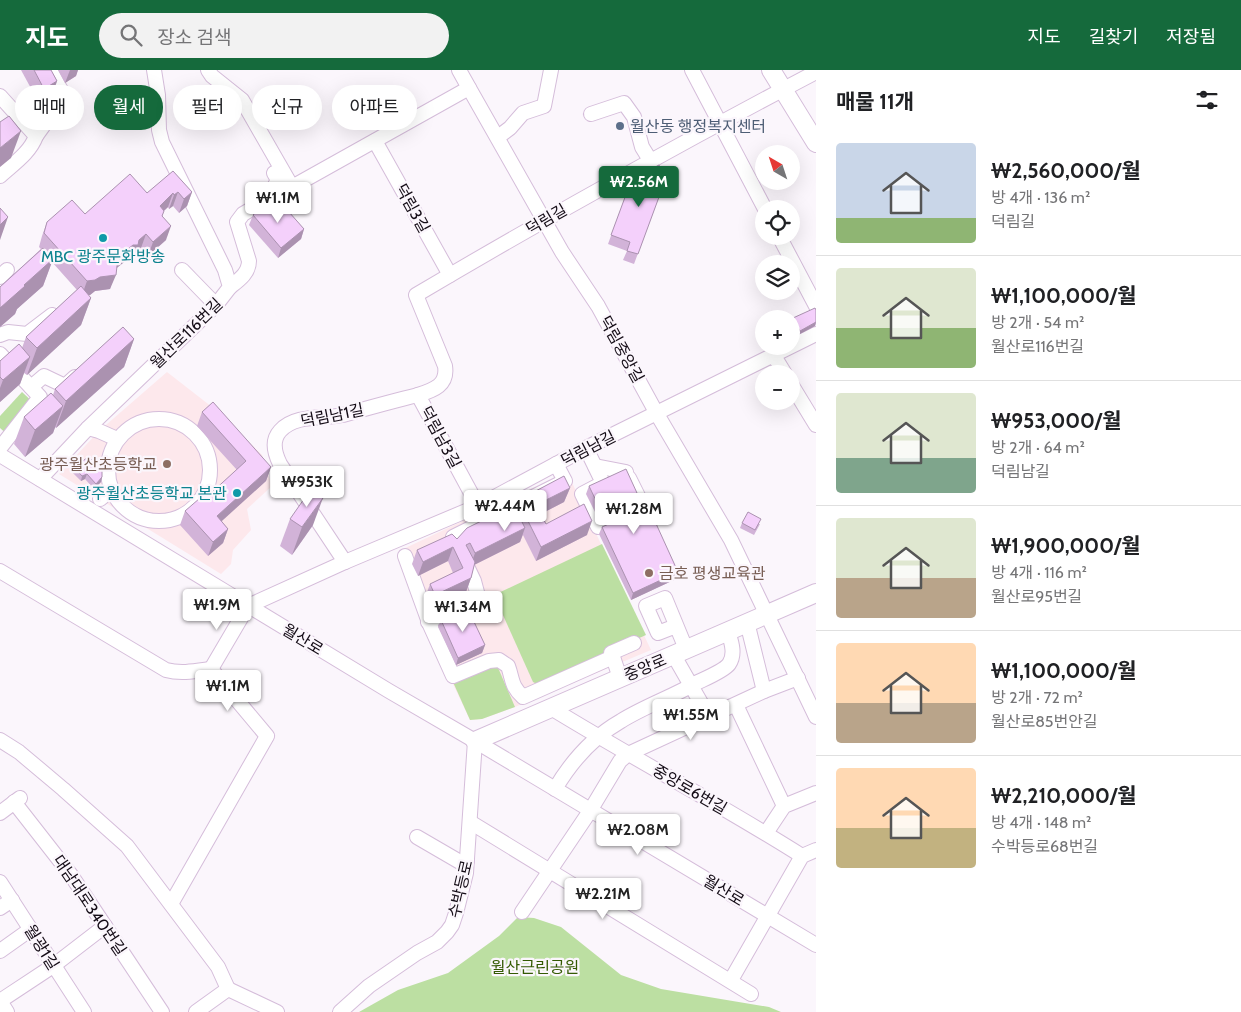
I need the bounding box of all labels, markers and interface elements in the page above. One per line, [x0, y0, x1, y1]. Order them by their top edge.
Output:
search box [99, 13, 449, 58]
icon: search [117, 21, 145, 49]
text: 지도 [25, 23, 69, 52]
text: 장소 검색 [157, 26, 231, 49]
text: 지도 [1028, 26, 1061, 48]
text: 길찾기 [1089, 26, 1138, 48]
text: 저장됨 [1166, 26, 1216, 48]
chip: 매매 [15, 85, 84, 130]
chip: 월세 [94, 85, 163, 130]
chip: 필터 [173, 85, 242, 130]
chip: 신규 [252, 85, 322, 130]
chip: 아파트 [332, 85, 417, 130]
icon: filters [1193, 86, 1221, 114]
text: 매물 11개 [836, 89, 914, 114]
place label: 월산동 행정복지센터 [630, 117, 766, 136]
marker: 월산동 행정복지센터 [614, 120, 626, 132]
north arrow [755, 145, 800, 190]
map controls [755, 145, 800, 410]
text: ₩2,560,000/월 [991, 158, 1141, 183]
icon: home [876, 163, 936, 223]
pin: ₩2.56M [598, 166, 680, 208]
text: ₩2.56M [610, 172, 668, 191]
street label: 덕림3길 [391, 181, 434, 236]
pin: ₩1.1M [243, 182, 313, 224]
text: ₩1.1M [256, 188, 300, 207]
text: 방 4개 · 136 m² [991, 188, 1090, 207]
street label: 덕림길 [522, 200, 570, 239]
button: locate [755, 200, 800, 245]
text: 덕림길 [991, 212, 1035, 231]
marker: MBC 광주문화방송 [97, 232, 109, 244]
place label: MBC 광주문화방송 [41, 247, 165, 266]
button: layers [755, 255, 800, 300]
text: ₩1,100,000/월 [991, 283, 1136, 308]
icon: home [876, 288, 936, 348]
street label: 월산로116번길 [146, 294, 226, 373]
button: + [755, 310, 800, 355]
street label: 덕림중앙길 [595, 312, 648, 386]
text: 방 2개 · 54 m² [991, 313, 1084, 332]
text: 월산로116번길 [991, 337, 1084, 356]
button: − [755, 365, 800, 410]
street label: 덕림남1길 [299, 400, 365, 431]
street label: 덕림남3길 [416, 403, 465, 472]
text: ₩953,000/월 [991, 408, 1121, 433]
icon: home [876, 413, 936, 473]
street label: 덕림남길 [558, 427, 619, 470]
text: 방 2개 · 64 m² [991, 438, 1085, 457]
place label: 광주월산초등학교 [39, 455, 157, 474]
marker: 광주월산초등학교 [161, 458, 173, 470]
text: 덕림남길 [991, 462, 1050, 481]
pin: ₩953K [272, 466, 342, 508]
text: ₩953K [281, 472, 333, 491]
place label: 광주월산초등학교 본관 [76, 484, 227, 503]
marker: 광주월산초등학교 본관 [231, 487, 243, 499]
pin: ₩2.44M [464, 490, 546, 532]
pin: ₩1.28M [593, 492, 675, 535]
text: ₩2.44M [475, 496, 535, 515]
text: ₩1.28M [606, 499, 662, 518]
text: ₩1,900,000/월 [991, 533, 1141, 558]
icon: home [876, 538, 936, 598]
text: 방 4개 · 116 m² [991, 563, 1087, 582]
place label: 금호 평생교육관 [659, 564, 766, 583]
marker: 금호 평생교육관 [643, 567, 655, 579]
text: 월산로95번길 [991, 587, 1082, 606]
pin: ₩1.9M [182, 588, 252, 631]
pin: ₩1.34M [422, 590, 504, 633]
text: ₩1.9M [194, 595, 240, 614]
text: ₩1.34M [435, 597, 491, 616]
street label: 월산로 [279, 620, 327, 659]
street label: 중앙로 [621, 650, 669, 685]
text: ₩1,100,000/월 [991, 658, 1136, 683]
icon: home [876, 663, 936, 723]
pin: ₩1.1M [193, 670, 263, 712]
text: ₩1.1M [206, 676, 250, 695]
text: 방 2개 · 72 m² [991, 688, 1083, 707]
pin: ₩1.55M [650, 698, 732, 741]
text: ₩1.55M [663, 705, 719, 724]
text: 월산로85번안길 [991, 712, 1098, 731]
street label: 중앙로6번길 [649, 761, 730, 818]
text: ₩2,210,000/월 [991, 783, 1137, 808]
icon: home [876, 788, 936, 848]
text: 방 4개 · 148 m² [991, 813, 1091, 832]
pin: ₩2.08M [597, 814, 679, 856]
text: ₩2.08M [607, 820, 669, 839]
text: 수박등로68번길 [991, 837, 1098, 856]
street label: 대남대로340번길 [49, 851, 130, 959]
street label: 수박등로 [445, 858, 476, 920]
street label: 월산로 [700, 871, 748, 910]
pin: ₩2.21M [562, 878, 644, 920]
text: ₩2.21M [575, 884, 631, 903]
street label: 월광1길 [20, 921, 63, 973]
park label: 월산근린공원 [491, 958, 579, 977]

